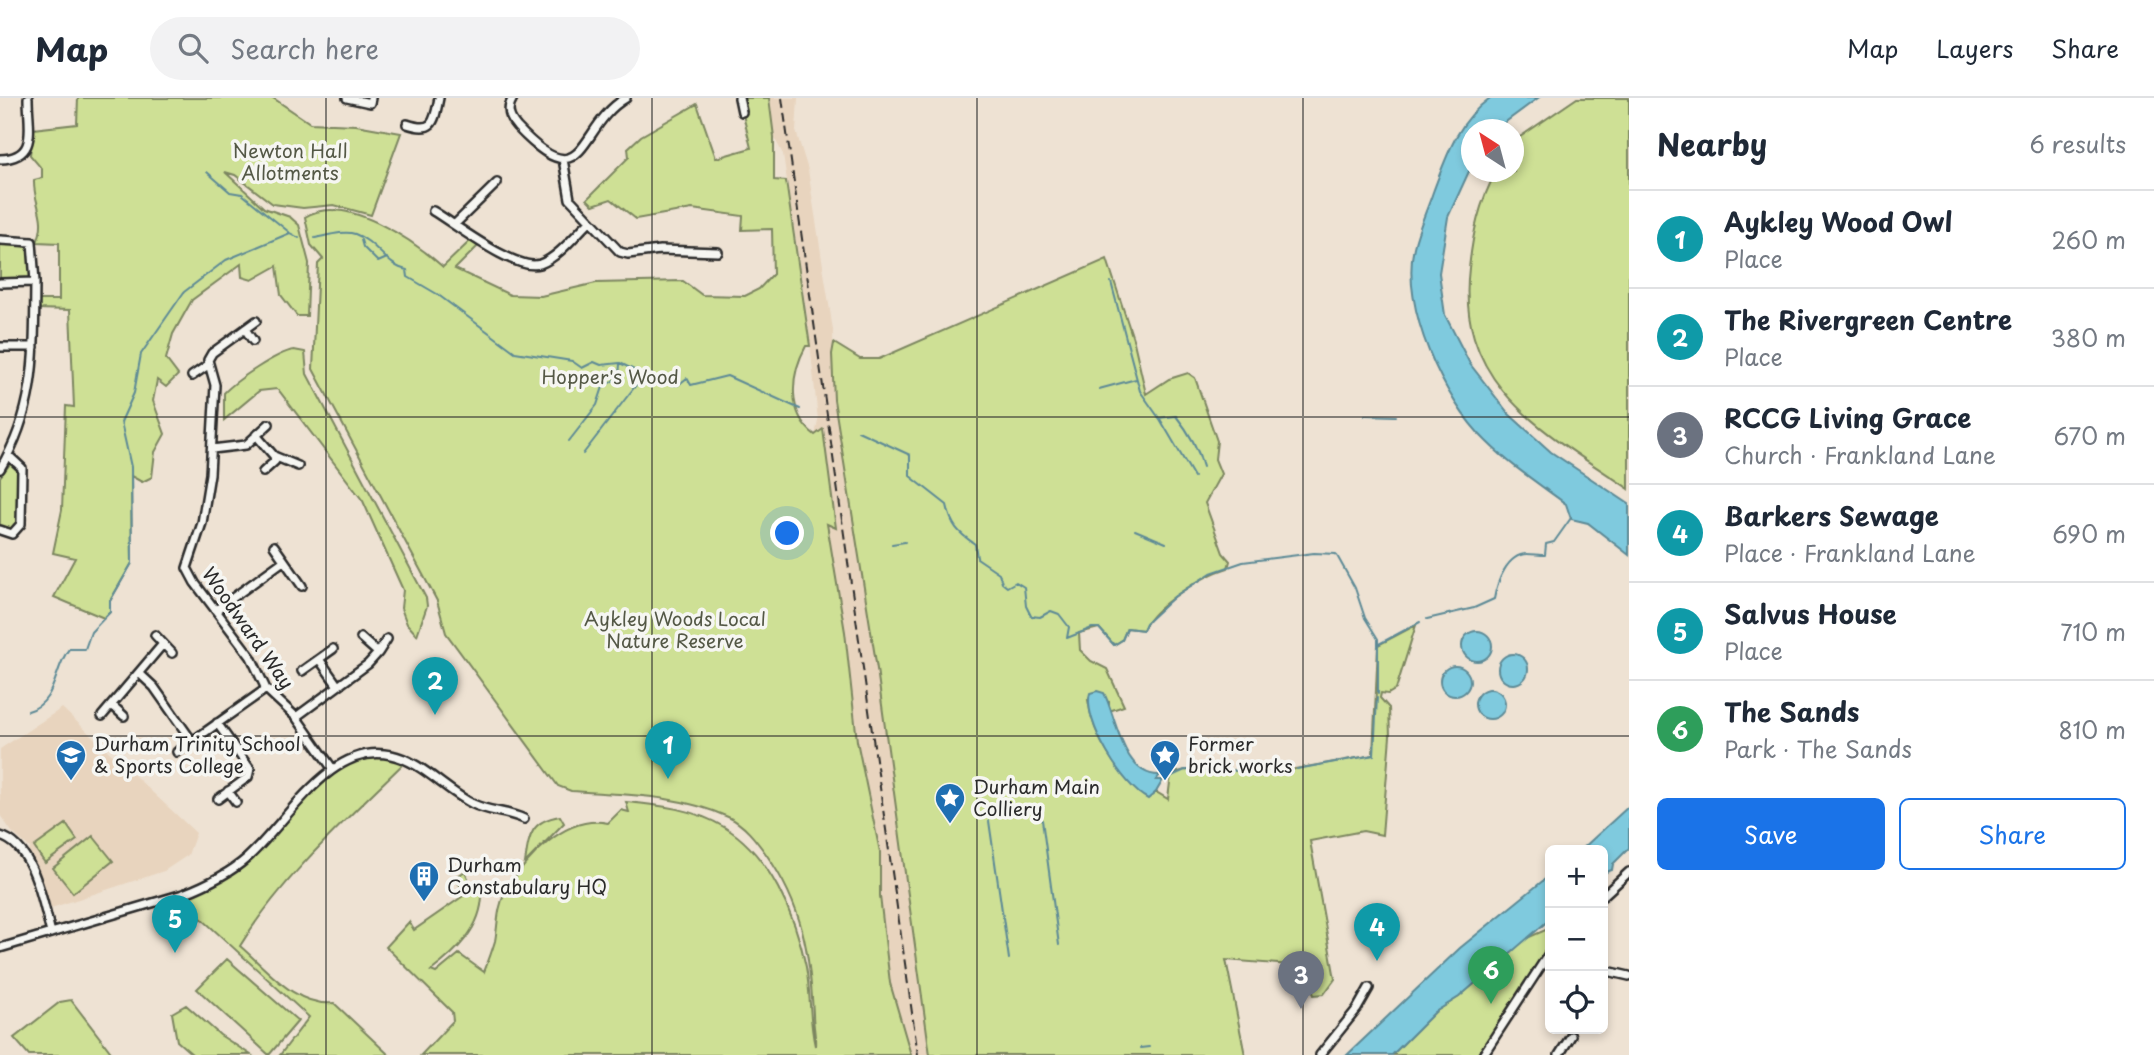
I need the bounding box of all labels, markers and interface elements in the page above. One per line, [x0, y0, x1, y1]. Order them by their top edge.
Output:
search box [150, 17, 640, 80]
text: Map [35, 23, 108, 73]
icon: search [174, 29, 212, 67]
text: Search here [230, 29, 379, 68]
text: Map [1847, 30, 1898, 66]
text: Layers [1936, 30, 2013, 66]
text: Share [2051, 30, 2119, 66]
north arrow [1461, 119, 1524, 182]
text: Nearby [1657, 121, 1767, 166]
text: 6 results [2030, 126, 2126, 161]
park label: Newton Hall Allotments [232, 136, 348, 186]
text: Aykley Wood Owl [1724, 202, 1952, 241]
text: 1 [1675, 222, 1686, 257]
text: 260 m [2051, 222, 2126, 257]
text: Place [1724, 241, 1783, 276]
text: The Rivergreen Centre [1724, 300, 2012, 339]
text: 2 [1672, 320, 1688, 355]
text: 380 m [2051, 320, 2126, 355]
text: Place [1724, 339, 1783, 374]
park label: Hopper's Wood [541, 362, 679, 390]
text: RCCG Living Grace [1724, 398, 1971, 437]
text: 3 [1672, 418, 1688, 453]
text: 670 m [2054, 418, 2126, 453]
text: Church · Frankland Lane [1724, 437, 1996, 472]
text: Barkers Sewage [1724, 496, 1939, 535]
your location [770, 516, 804, 550]
text: 4 [1672, 516, 1688, 551]
text: 690 m [2052, 516, 2126, 551]
text: Place · Frankland Lane [1724, 535, 1976, 570]
street label: Woodward Way [196, 561, 301, 694]
text: Salvus House [1724, 594, 1897, 633]
park label: Aykley Woods Local Nature Reserve [584, 604, 766, 654]
text: 5 [1673, 614, 1687, 649]
text: 710 m [2060, 614, 2126, 649]
text: Place [1724, 633, 1783, 668]
pin: 2 [412, 657, 458, 715]
text: The Sands [1724, 692, 1859, 731]
text: 6 [1672, 712, 1688, 747]
text: 810 m [2058, 712, 2126, 747]
pin: 1 [645, 721, 691, 779]
place label: Durham Trinity School & Sports College [94, 729, 301, 779]
place label: Former brick works [1188, 729, 1293, 779]
text: Park · The Sands [1724, 731, 1912, 766]
school or university icon: Durham Trinity School & Sports College [54, 738, 88, 782]
place icon: Former brick works [1148, 738, 1182, 782]
place label: Durham Main Colliery [973, 772, 1100, 822]
place icon: Durham Main Colliery [933, 781, 967, 825]
button: Save [1657, 798, 1885, 870]
button: Share [1899, 798, 2126, 870]
map controls [1545, 845, 1608, 1034]
button: + [1545, 845, 1608, 908]
place label: Durham Constabulary HQ [447, 850, 607, 900]
building icon: Durham Constabulary HQ [407, 859, 441, 903]
pin: 5 [152, 895, 198, 953]
pin: 4 [1354, 903, 1400, 961]
button: − [1545, 908, 1608, 971]
pin: 6 [1468, 946, 1514, 1004]
pin: 3 [1278, 951, 1324, 1009]
button: locate [1545, 971, 1608, 1034]

